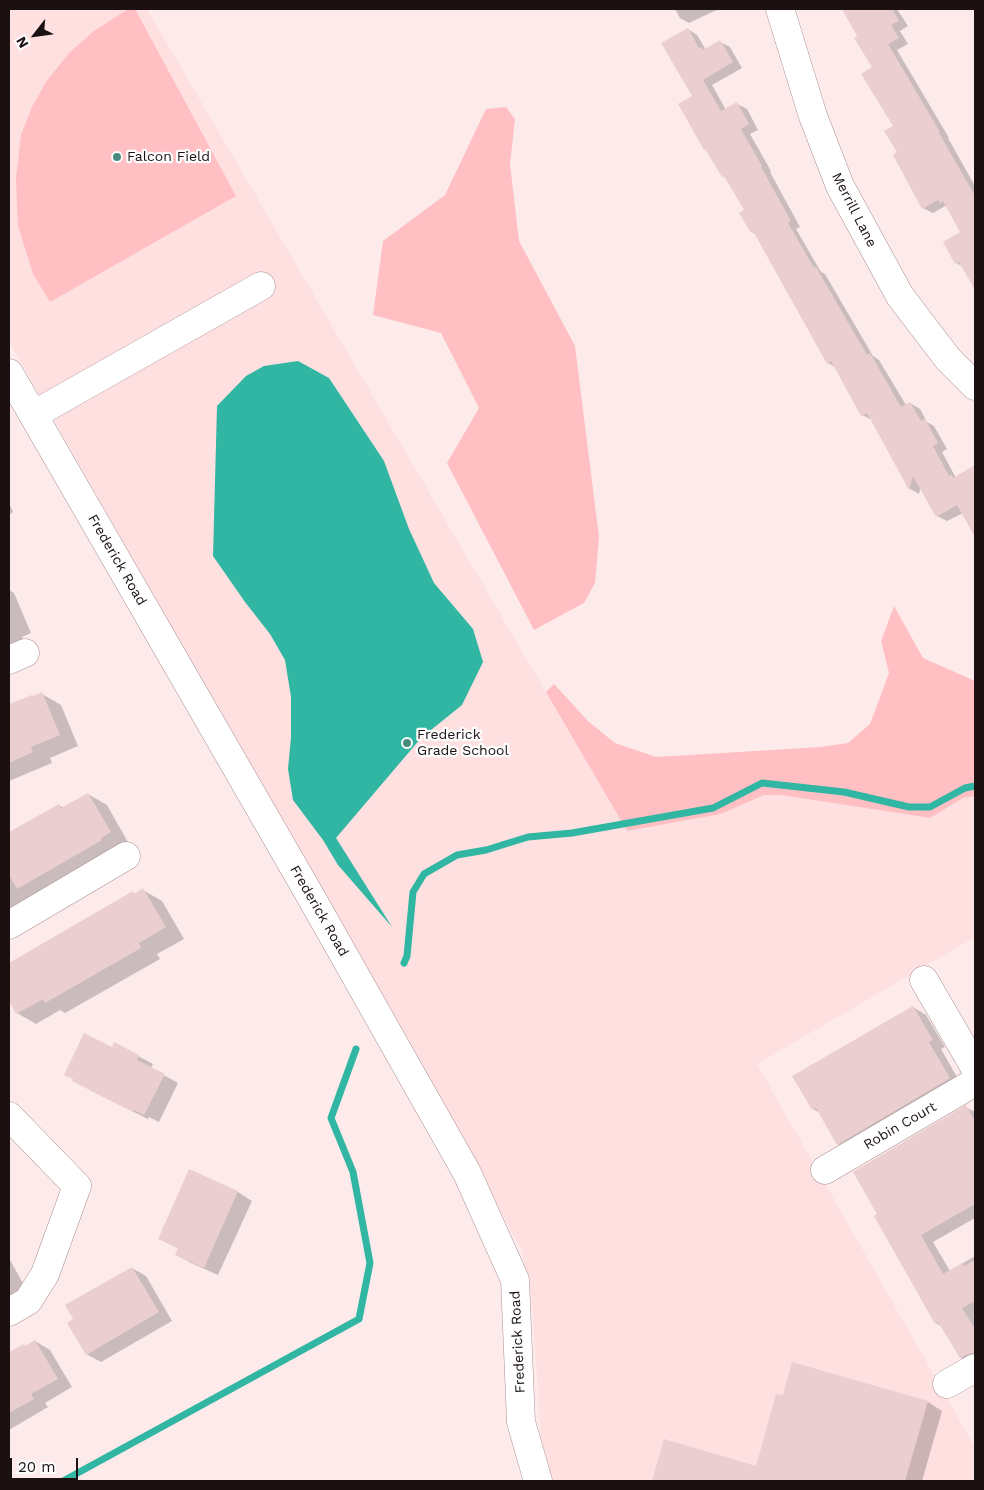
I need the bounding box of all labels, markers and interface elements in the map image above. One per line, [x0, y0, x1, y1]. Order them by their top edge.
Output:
north arrow [10, 10, 60, 60]
text: N [12, 34, 32, 51]
place label: Falcon Field [127, 149, 210, 165]
marker: Falcon Field [111, 151, 123, 163]
street label: Merrill Lane [828, 170, 880, 250]
street label: Frederick Road [84, 511, 150, 609]
place label: Frederick Grade School [417, 727, 509, 760]
marker: Frederick Grade School [401, 737, 413, 749]
street label: Frederick Road [286, 862, 352, 960]
street label: Robin Court [861, 1098, 939, 1154]
street label: Frederick Road [507, 1290, 529, 1394]
scale bar [12, 1448, 80, 1480]
text: 20 m [18, 1458, 56, 1476]

